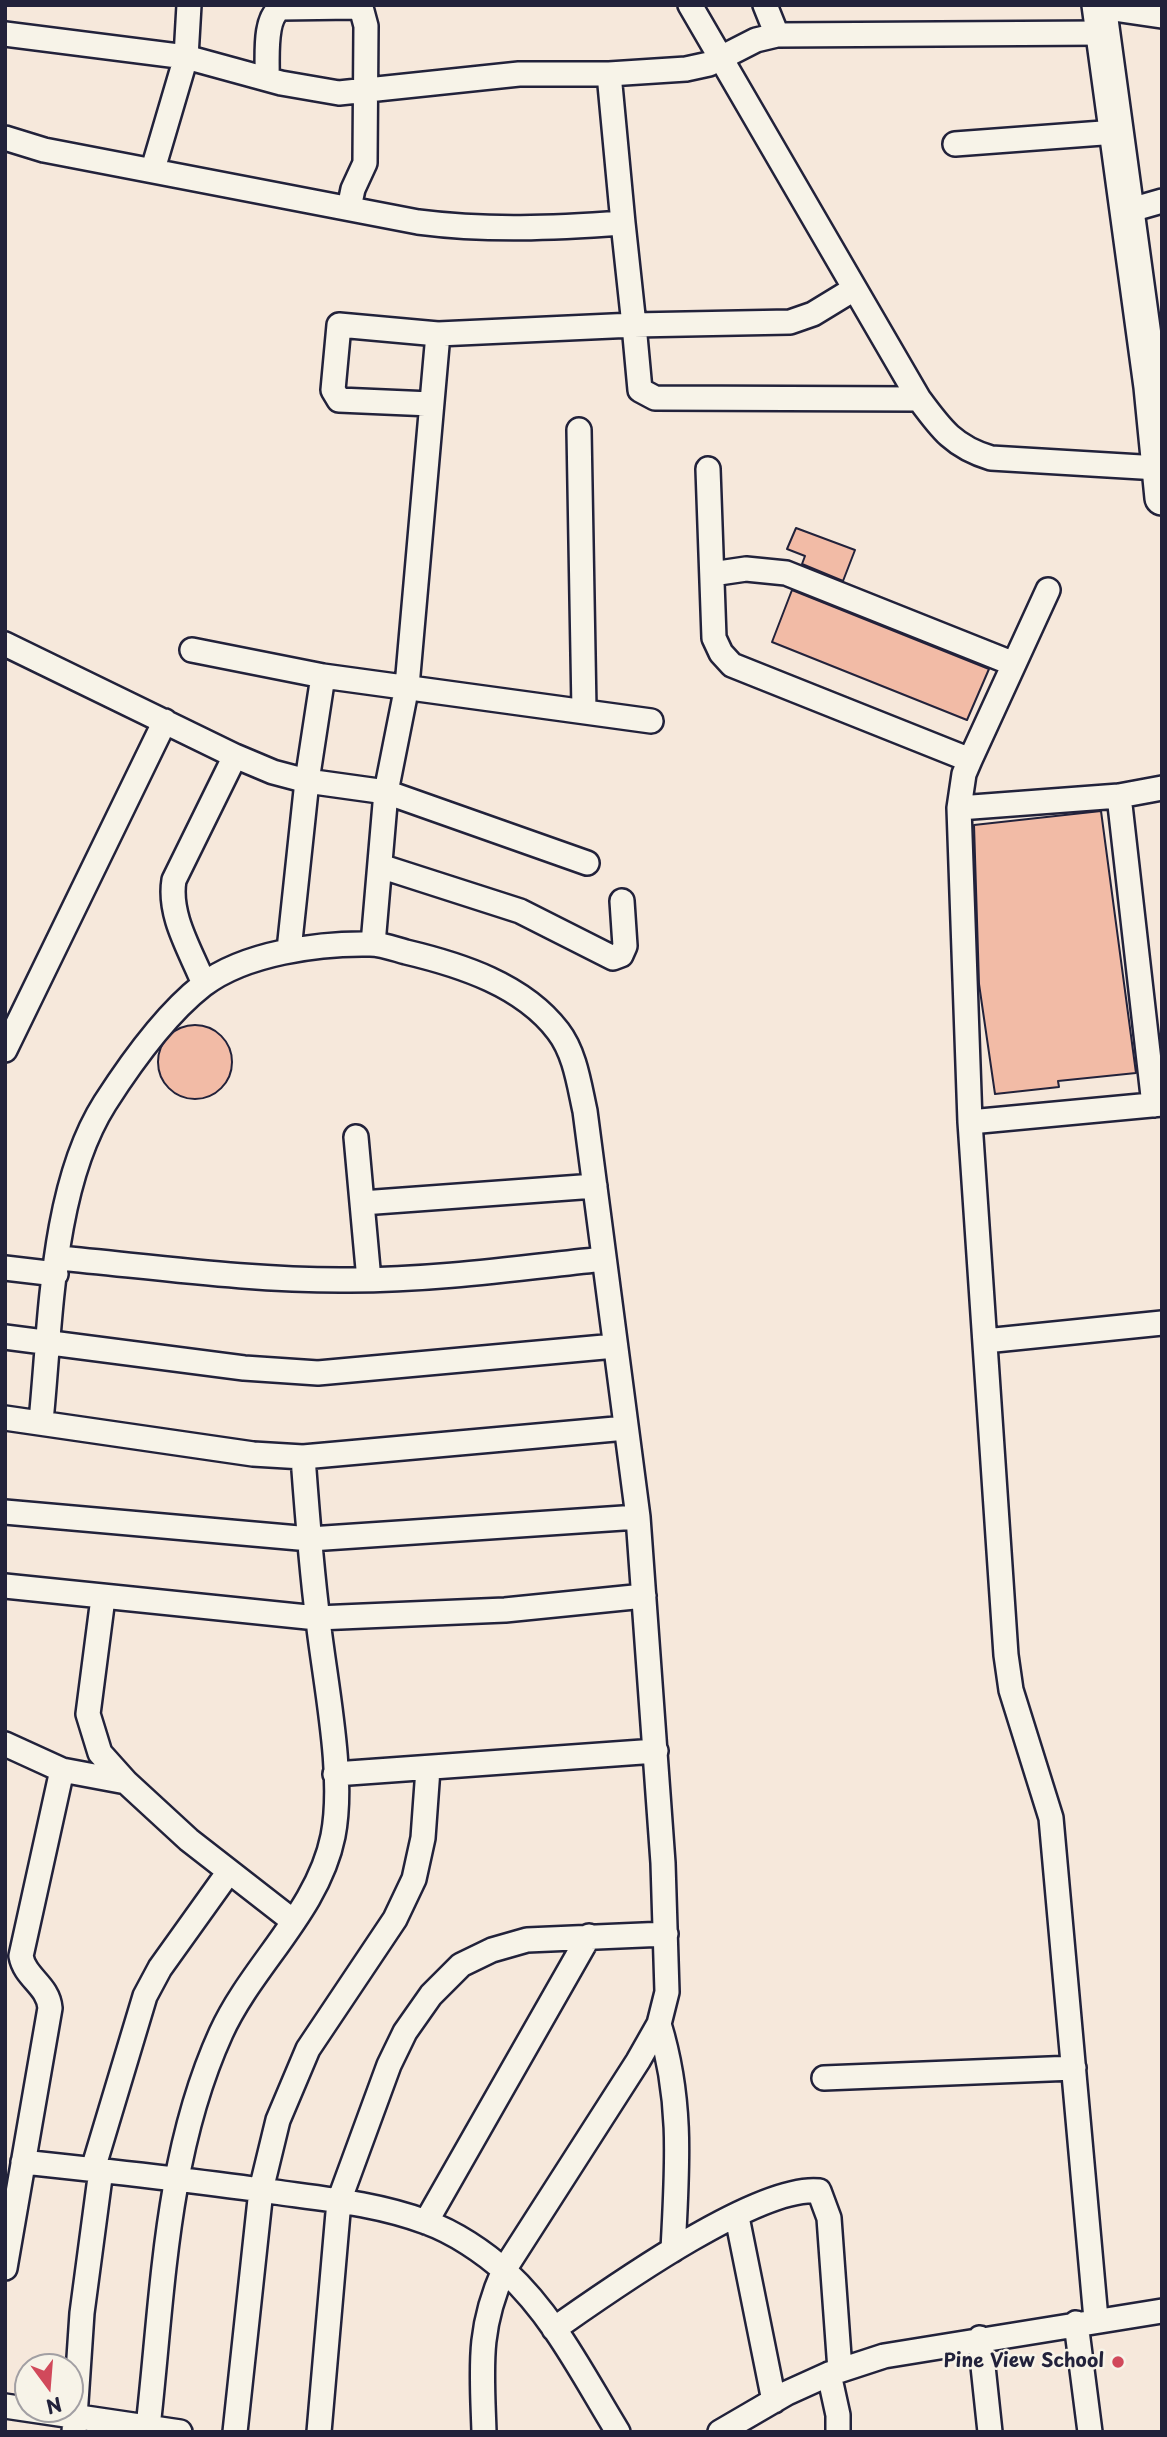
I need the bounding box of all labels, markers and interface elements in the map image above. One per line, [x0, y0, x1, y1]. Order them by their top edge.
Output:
place label: Pine View School [943, 2351, 1104, 2373]
north arrow [14, 2353, 84, 2423]
marker: Pine View School [1110, 2354, 1126, 2370]
text: N [43, 2391, 65, 2422]

